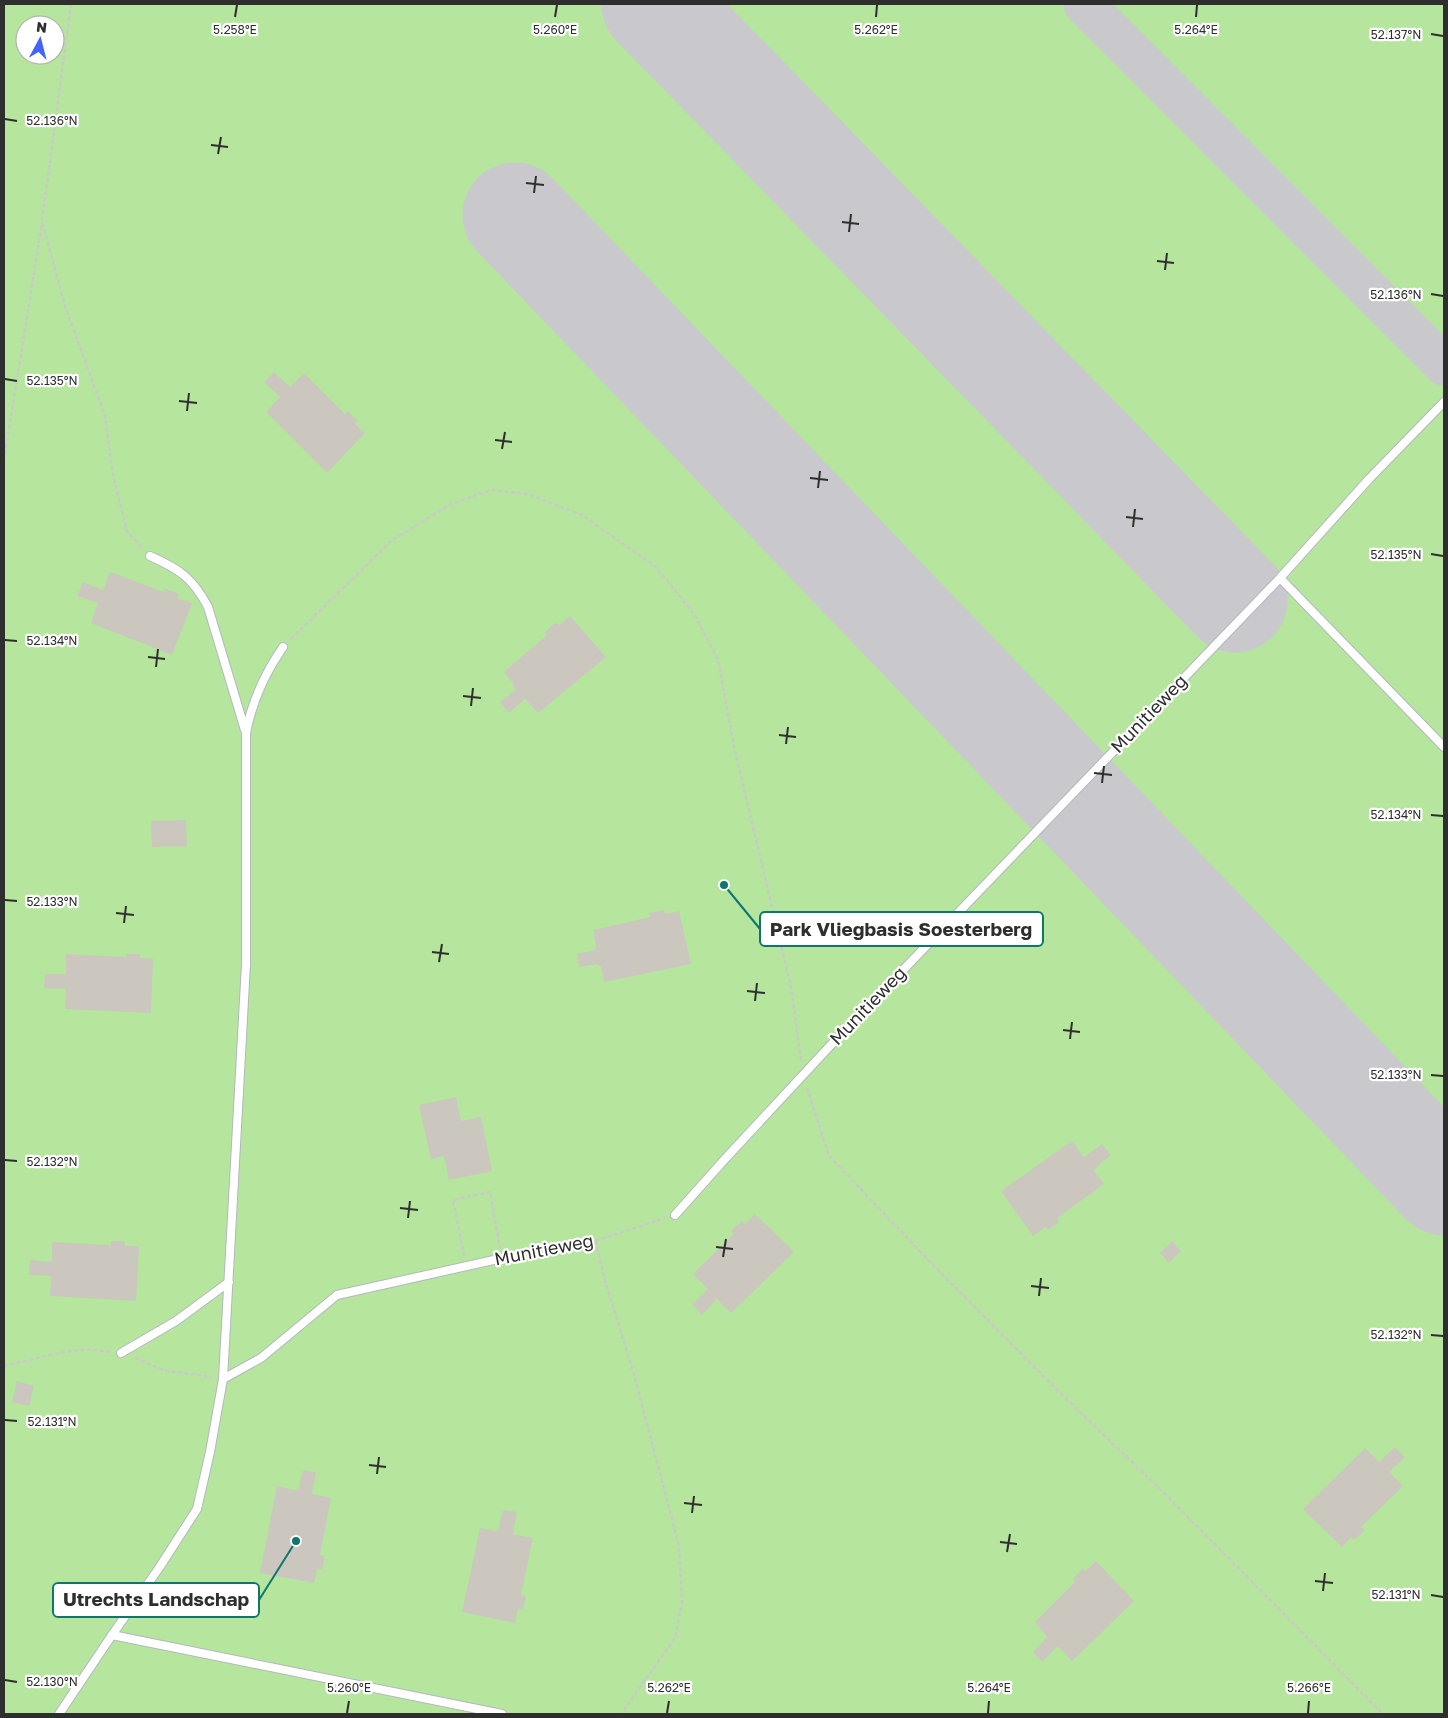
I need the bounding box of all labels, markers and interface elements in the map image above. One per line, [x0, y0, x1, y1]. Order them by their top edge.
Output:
north arrow [15, 15, 65, 65]
text: N [35, 18, 48, 36]
text: 5.258°E [213, 22, 257, 37]
text: 5.260°E [533, 22, 577, 37]
text: 5.262°E [854, 22, 898, 37]
text: 5.264°E [1174, 22, 1218, 37]
text: 52.137°N [1371, 27, 1421, 42]
text: 52.136°N [26, 113, 78, 128]
text: 52.136°N [1370, 287, 1422, 302]
text: 52.135°N [26, 373, 78, 388]
text: 52.135°N [1370, 547, 1422, 562]
text: 52.134°N [27, 633, 77, 648]
street label: Munitieweg [1105, 670, 1191, 757]
text: 52.134°N [1371, 807, 1421, 822]
text: 52.133°N [26, 894, 78, 909]
callout: Park Vliegbasis Soesterberg [760, 912, 1043, 946]
text: Park Vliegbasis Soesterberg [770, 917, 1032, 940]
street label: Munitieweg [824, 962, 910, 1049]
text: 52.133°N [1370, 1067, 1422, 1082]
text: 52.132°N [26, 1154, 78, 1169]
street label: Munitieweg [492, 1229, 595, 1269]
text: 52.132°N [1370, 1327, 1422, 1342]
text: 52.131°N [27, 1414, 77, 1429]
callout: Utrechts Landschap [53, 1583, 259, 1617]
text: Utrechts Landschap [63, 1587, 249, 1610]
text: 52.131°N [1371, 1587, 1421, 1602]
text: 52.130°N [26, 1674, 78, 1689]
text: 5.260°E [327, 1680, 371, 1695]
text: 5.262°E [647, 1680, 691, 1695]
text: 5.264°E [967, 1680, 1011, 1695]
text: 5.266°E [1287, 1680, 1331, 1695]

